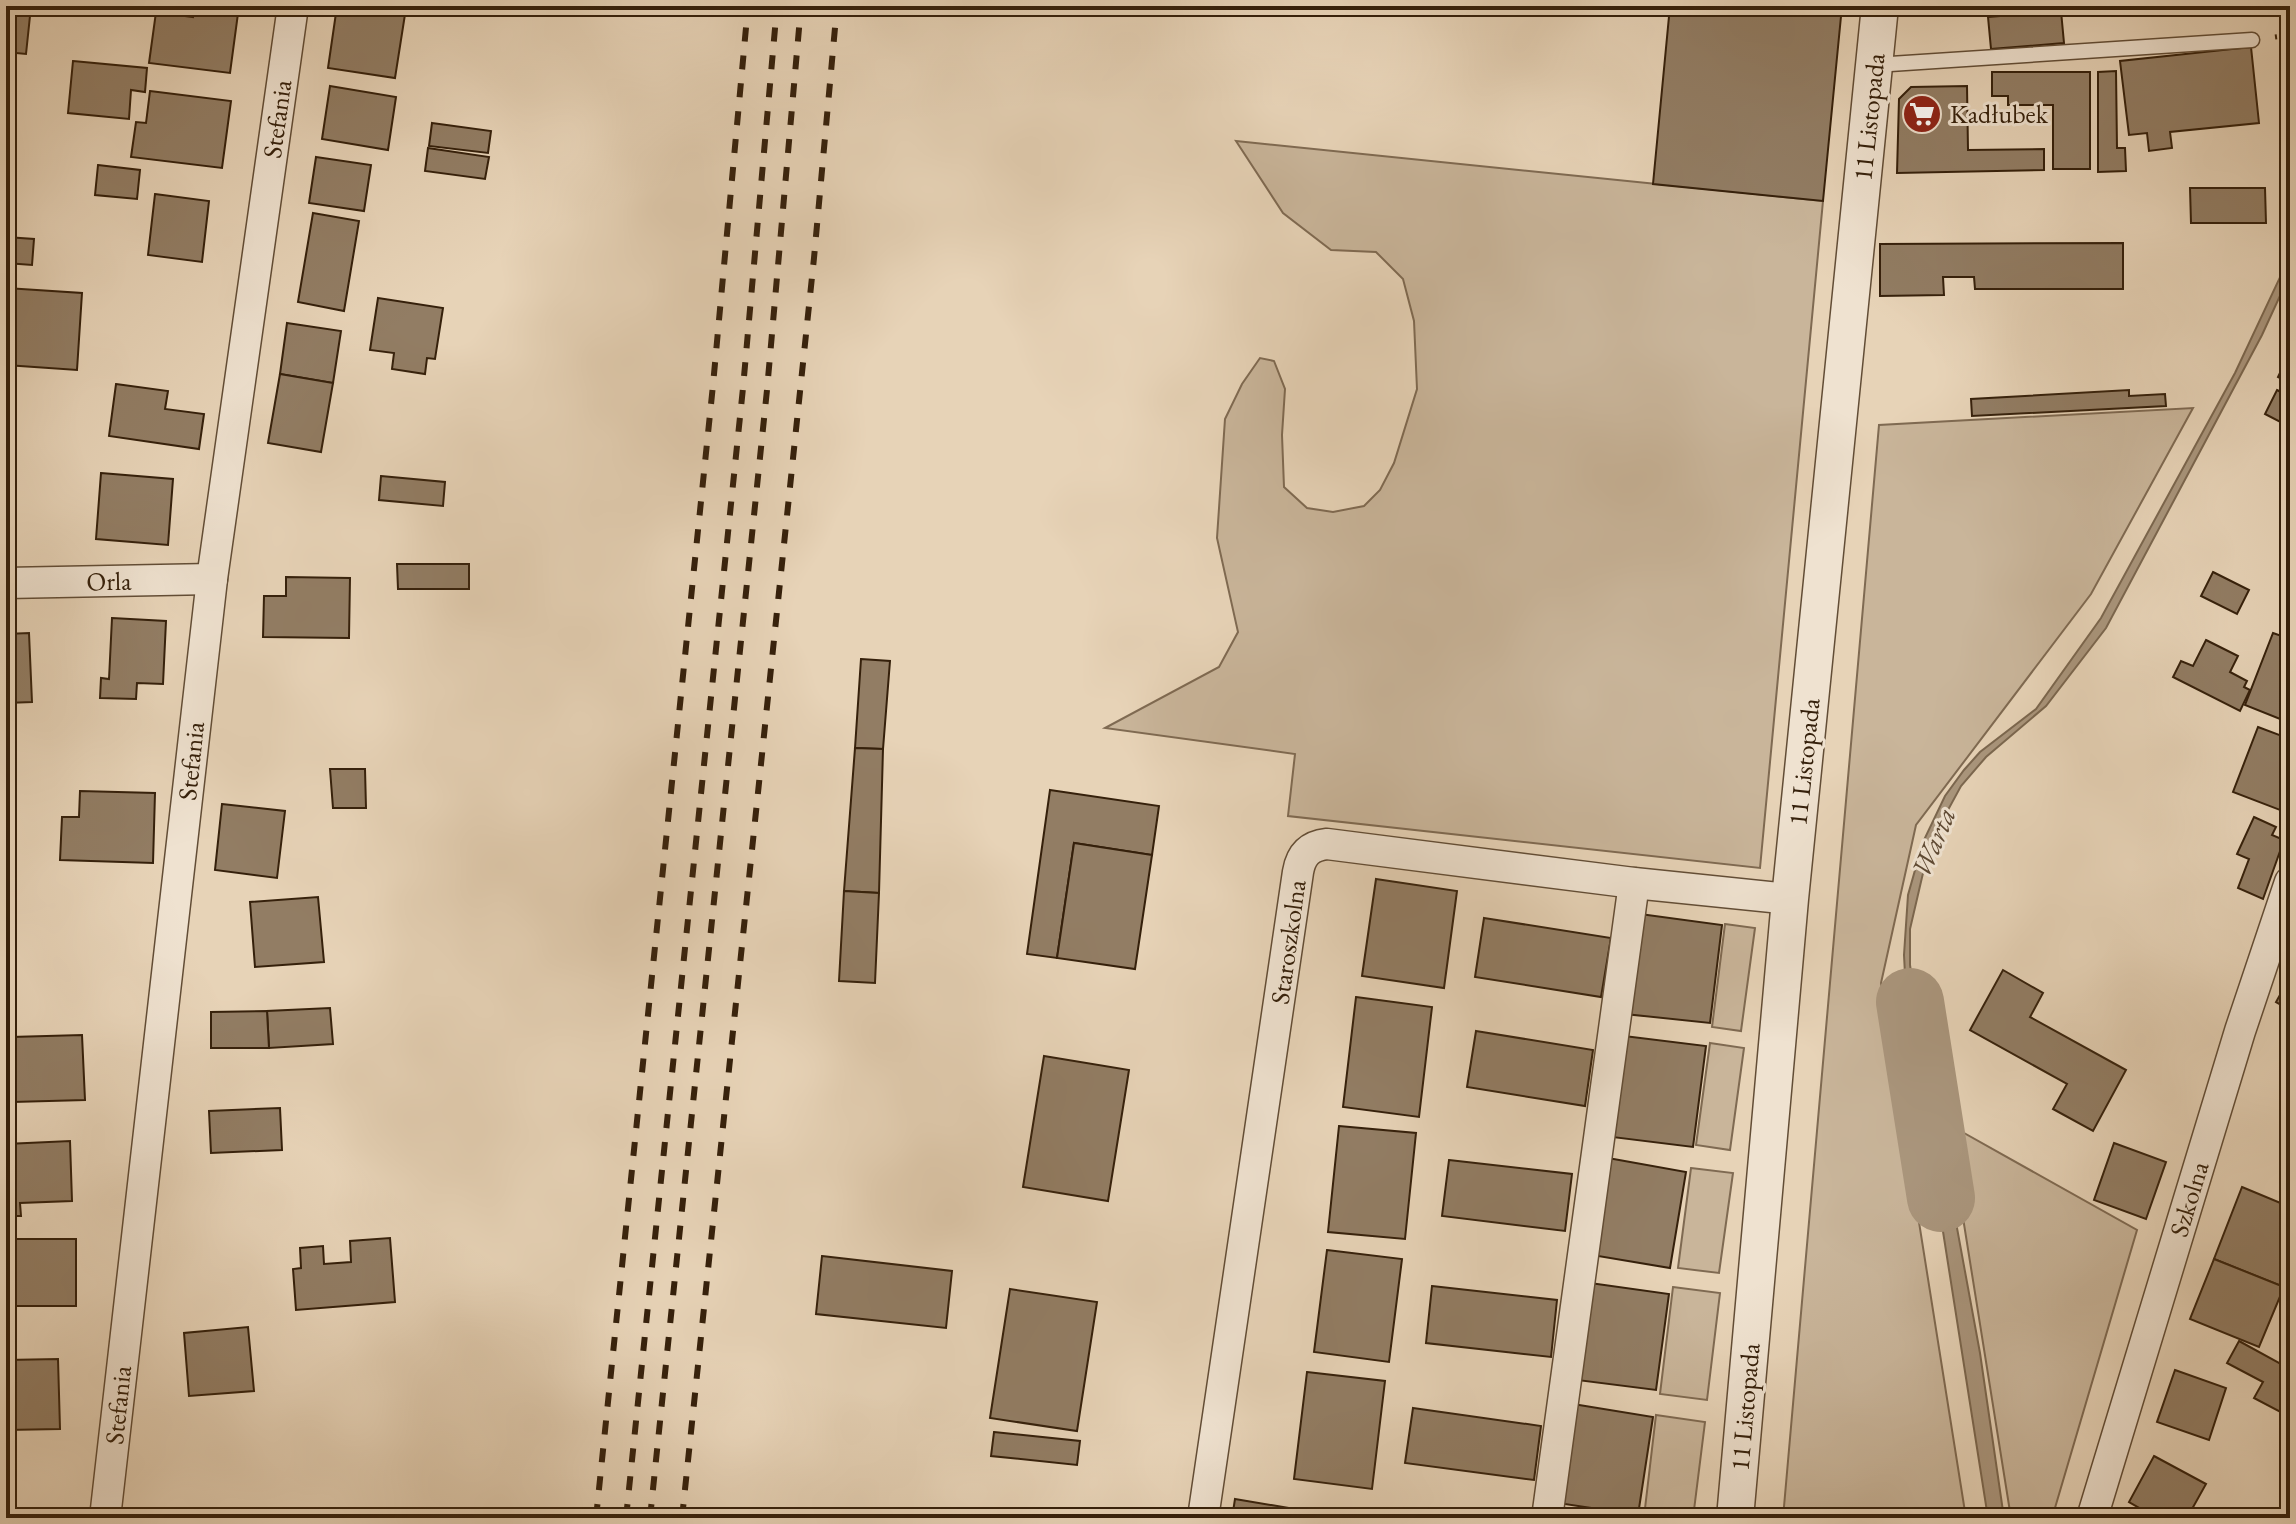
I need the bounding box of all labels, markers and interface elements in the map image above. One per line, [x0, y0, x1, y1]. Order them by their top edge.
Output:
street label: 11 Listopada [1845, 51, 1893, 182]
street label: Stefania [255, 77, 299, 160]
supermarket icon: Kadłubek [1901, 93, 1943, 135]
place label: Kadłubek [1950, 97, 2049, 131]
street label: Orla [86, 564, 132, 598]
street label: 11 Listopada [1780, 696, 1828, 827]
street label: Stefania [170, 719, 212, 802]
water label: Warta [1902, 802, 1964, 882]
street label: Staroszkolna [1262, 877, 1314, 1006]
street label: Szkolna [2161, 1157, 2217, 1241]
street label: 11 Listopada [1722, 1341, 1768, 1472]
street label: Stefania [97, 1363, 139, 1446]

